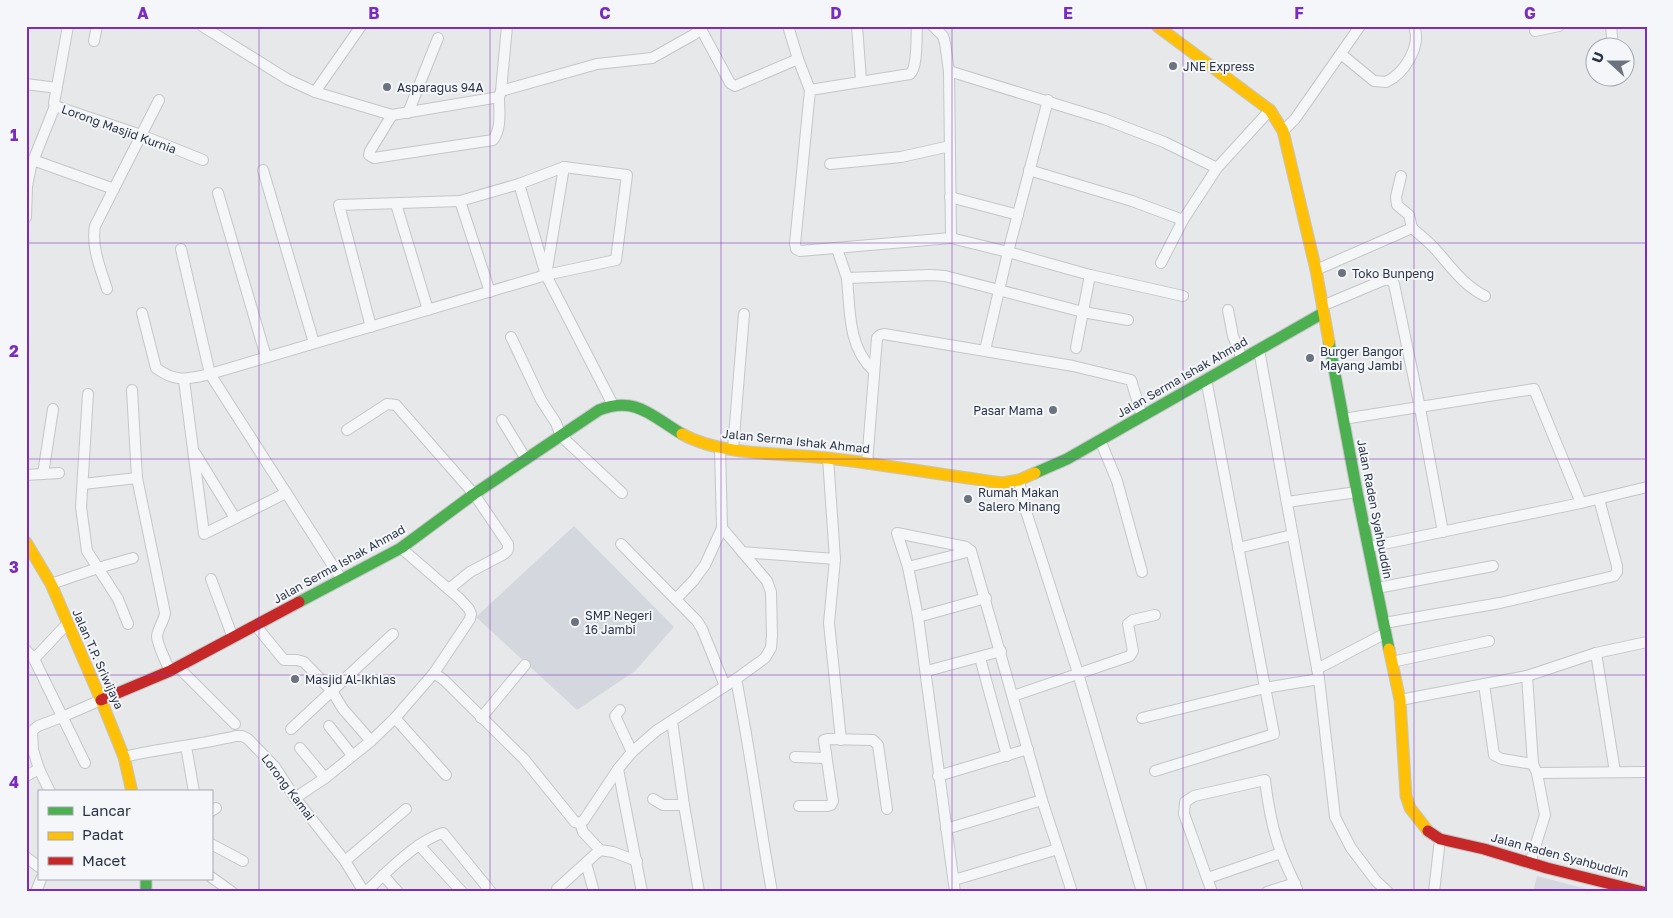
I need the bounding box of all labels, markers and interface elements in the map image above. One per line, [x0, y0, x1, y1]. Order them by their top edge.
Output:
text: A [137, 3, 149, 23]
text: B [368, 3, 380, 23]
text: C [599, 3, 611, 23]
text: D [830, 3, 842, 23]
text: E [1063, 3, 1073, 23]
text: F [1294, 3, 1304, 23]
text: G [1524, 3, 1536, 23]
north arrow [1586, 38, 1636, 88]
text: U [1588, 49, 1607, 65]
place label: JNE Express [1183, 59, 1255, 74]
marker: JNE Express [1167, 60, 1179, 72]
place label: Asparagus 94A [397, 80, 483, 95]
marker: Asparagus 94A [381, 81, 393, 93]
street label: Lorong Masjid Kurnia [60, 101, 178, 157]
text: 1 [10, 125, 18, 145]
place label: Toko Bunpeng [1352, 266, 1434, 281]
marker: Toko Bunpeng [1336, 267, 1348, 279]
street label: Jalan Serma Ishak Ahmad [1114, 333, 1250, 421]
text: 2 [9, 341, 19, 361]
place label: Burger Bangor Mayang Jambi [1320, 344, 1404, 373]
marker: Burger Bangor Mayang Jambi [1304, 352, 1316, 364]
place label: Pasar Mama [973, 403, 1043, 418]
marker: Pasar Mama [1047, 404, 1059, 416]
street label: Jalan Serma Ishak Ahmad [721, 426, 871, 456]
street label: Jalan Raden Syahbuddin [1354, 438, 1396, 580]
place label: Rumah Makan Salero Minang [978, 485, 1060, 514]
marker: Rumah Makan Salero Minang [962, 493, 974, 505]
street label: Jalan Serma Ishak Ahmad [270, 521, 408, 607]
text: 3 [9, 557, 19, 577]
street label: Jalan T.P. Sriwijaya [69, 607, 127, 711]
place label: SMP Negeri 16 Jambi [585, 608, 652, 637]
marker: SMP Negeri 16 Jambi [569, 616, 581, 628]
place label: Masjid Al-Ikhlas [305, 672, 396, 687]
marker: Masjid Al-Ikhlas [289, 673, 301, 685]
street label: Lorong Kamai [258, 751, 318, 823]
text: 4 [9, 772, 19, 792]
legend [38, 790, 212, 880]
text: Lancar [82, 801, 131, 819]
text: Padat [82, 825, 124, 843]
street label: Jalan Raden Syahbuddin [1489, 829, 1631, 881]
text: Macet [82, 851, 126, 869]

